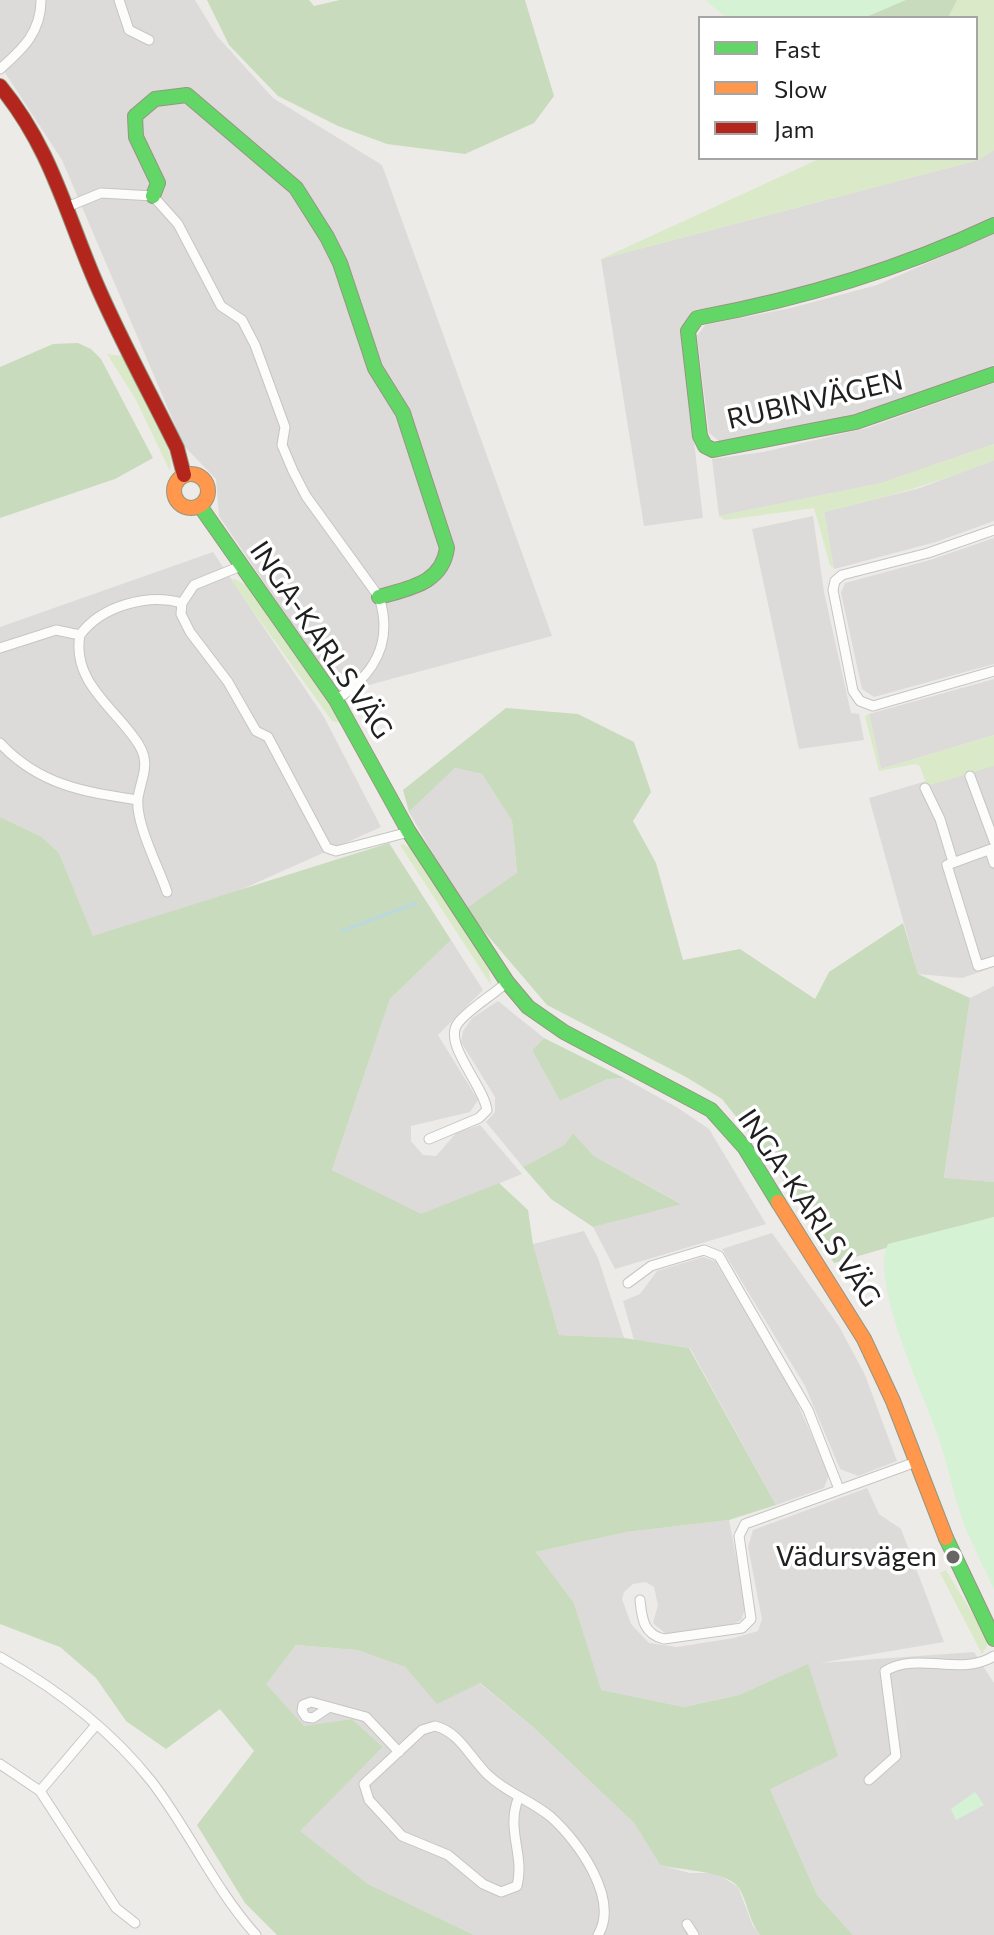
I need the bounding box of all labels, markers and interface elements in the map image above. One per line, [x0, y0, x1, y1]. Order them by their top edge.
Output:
legend [698, 16, 978, 160]
text: Fast [774, 34, 821, 63]
text: Slow [774, 74, 827, 103]
text: Jam [774, 114, 814, 143]
street label: RUBINVÄGEN [724, 363, 906, 437]
street label: INGA-KARLS VÄG [243, 535, 399, 745]
street label: INGA-KARLS VÄG [731, 1103, 887, 1313]
place label: Vädursvägen [775, 1540, 937, 1574]
marker: Vädursvägen [944, 1548, 962, 1566]

